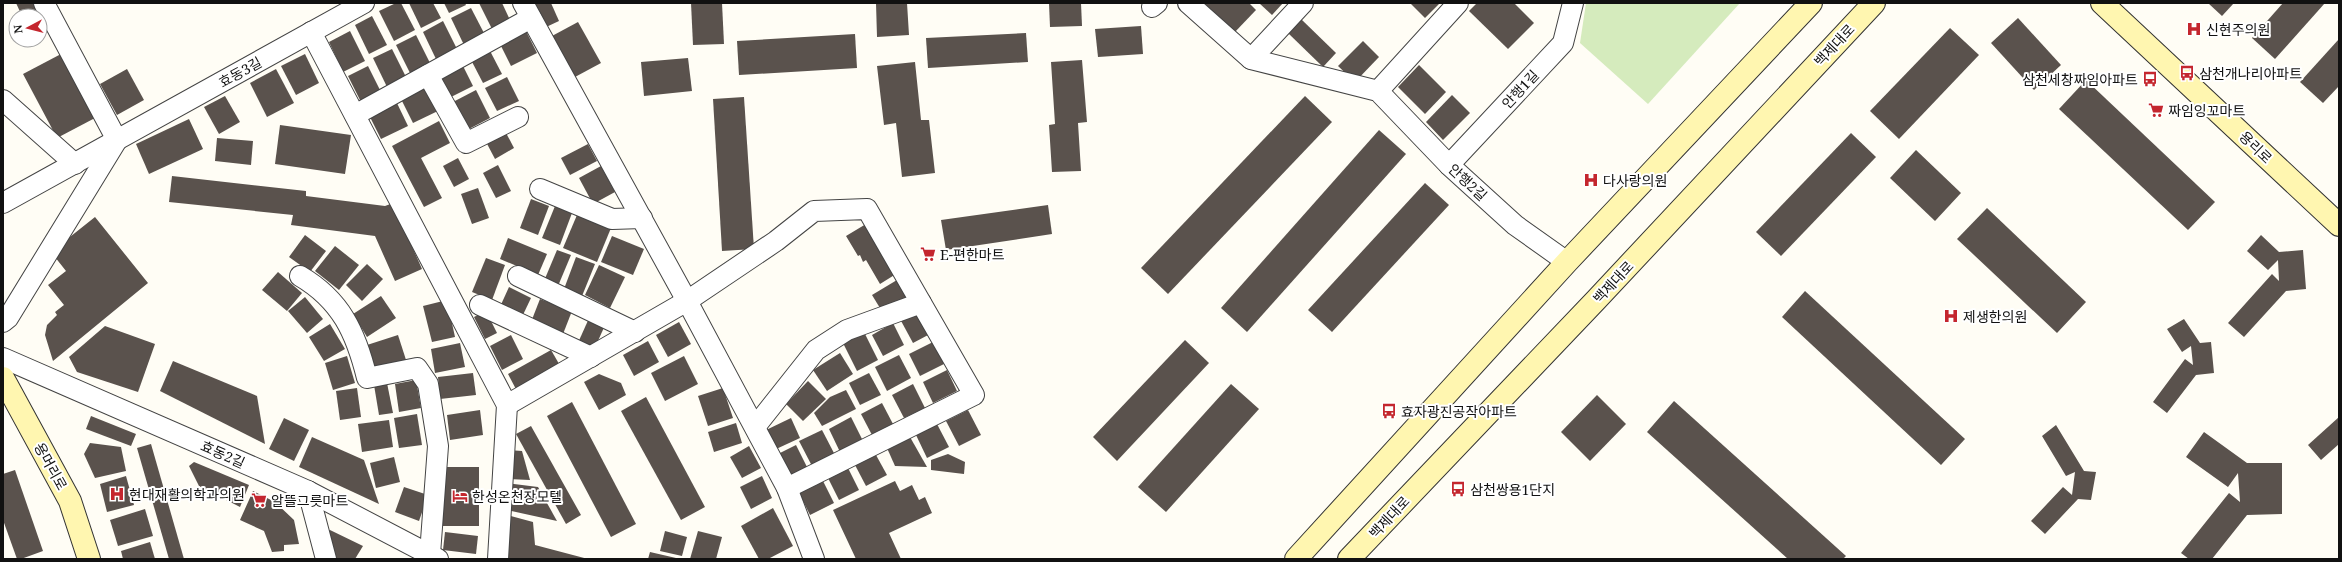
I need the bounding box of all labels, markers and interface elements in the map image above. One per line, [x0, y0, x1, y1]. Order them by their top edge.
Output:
north arrow [8, 8, 48, 48]
street label: 백제대로 [1809, 20, 1859, 70]
hospital icon: 신현주의원 [2185, 20, 2203, 38]
place label: 신현주의원 [2206, 20, 2270, 39]
text: N [10, 24, 26, 34]
street label: 효동3길 [215, 52, 265, 92]
bus stop icon: 삼천개나리아파트 [2178, 64, 2196, 82]
place label: 삼천개나리아파트 [2199, 64, 2302, 83]
street label: 안행1길 [1497, 66, 1543, 112]
place label: 삼천세창짜임아파트 [2022, 70, 2138, 89]
bus stop icon: 삼천세창짜임아파트 [2141, 70, 2159, 88]
supermarket icon: 짜임잉꼬마트 [2147, 101, 2165, 119]
place label: 짜임잉꼬마트 [2168, 101, 2245, 120]
street label: 용리로 [2236, 127, 2277, 167]
street label: 안행2길 [1445, 159, 1491, 205]
hospital icon: 다사랑의원 [1582, 171, 1600, 189]
place label: 다사랑의원 [1603, 171, 1667, 190]
supermarket icon: E-편한마트 [919, 245, 937, 263]
place label: E-편한마트 [940, 245, 1005, 264]
street label: 백제대로 [1588, 257, 1638, 307]
hospital icon: 제생한의원 [1942, 307, 1960, 325]
place label: 제생한의원 [1963, 307, 2027, 326]
bus stop icon: 효자광진공작아파트 [1380, 402, 1398, 420]
place label: 효자광진공작아파트 [1401, 402, 1517, 421]
street label: 효동2길 [198, 436, 248, 472]
street label: 용머리로 [30, 439, 72, 493]
bus stop icon: 삼천쌍용1단지 [1449, 480, 1467, 498]
place label: 삼천쌍용1단지 [1470, 480, 1555, 499]
hospital icon: 현대재활의학과의원 [108, 485, 126, 503]
place label: 현대재활의학과의원 [129, 485, 245, 504]
hotel icon: 한성온천장모텔 [451, 487, 469, 505]
place label: 한성온천장모텔 [472, 487, 562, 506]
supermarket icon: 알뜰그릇마트 [250, 491, 268, 509]
place label: 알뜰그릇마트 [271, 491, 348, 510]
street label: 백제대로 [1364, 492, 1414, 542]

